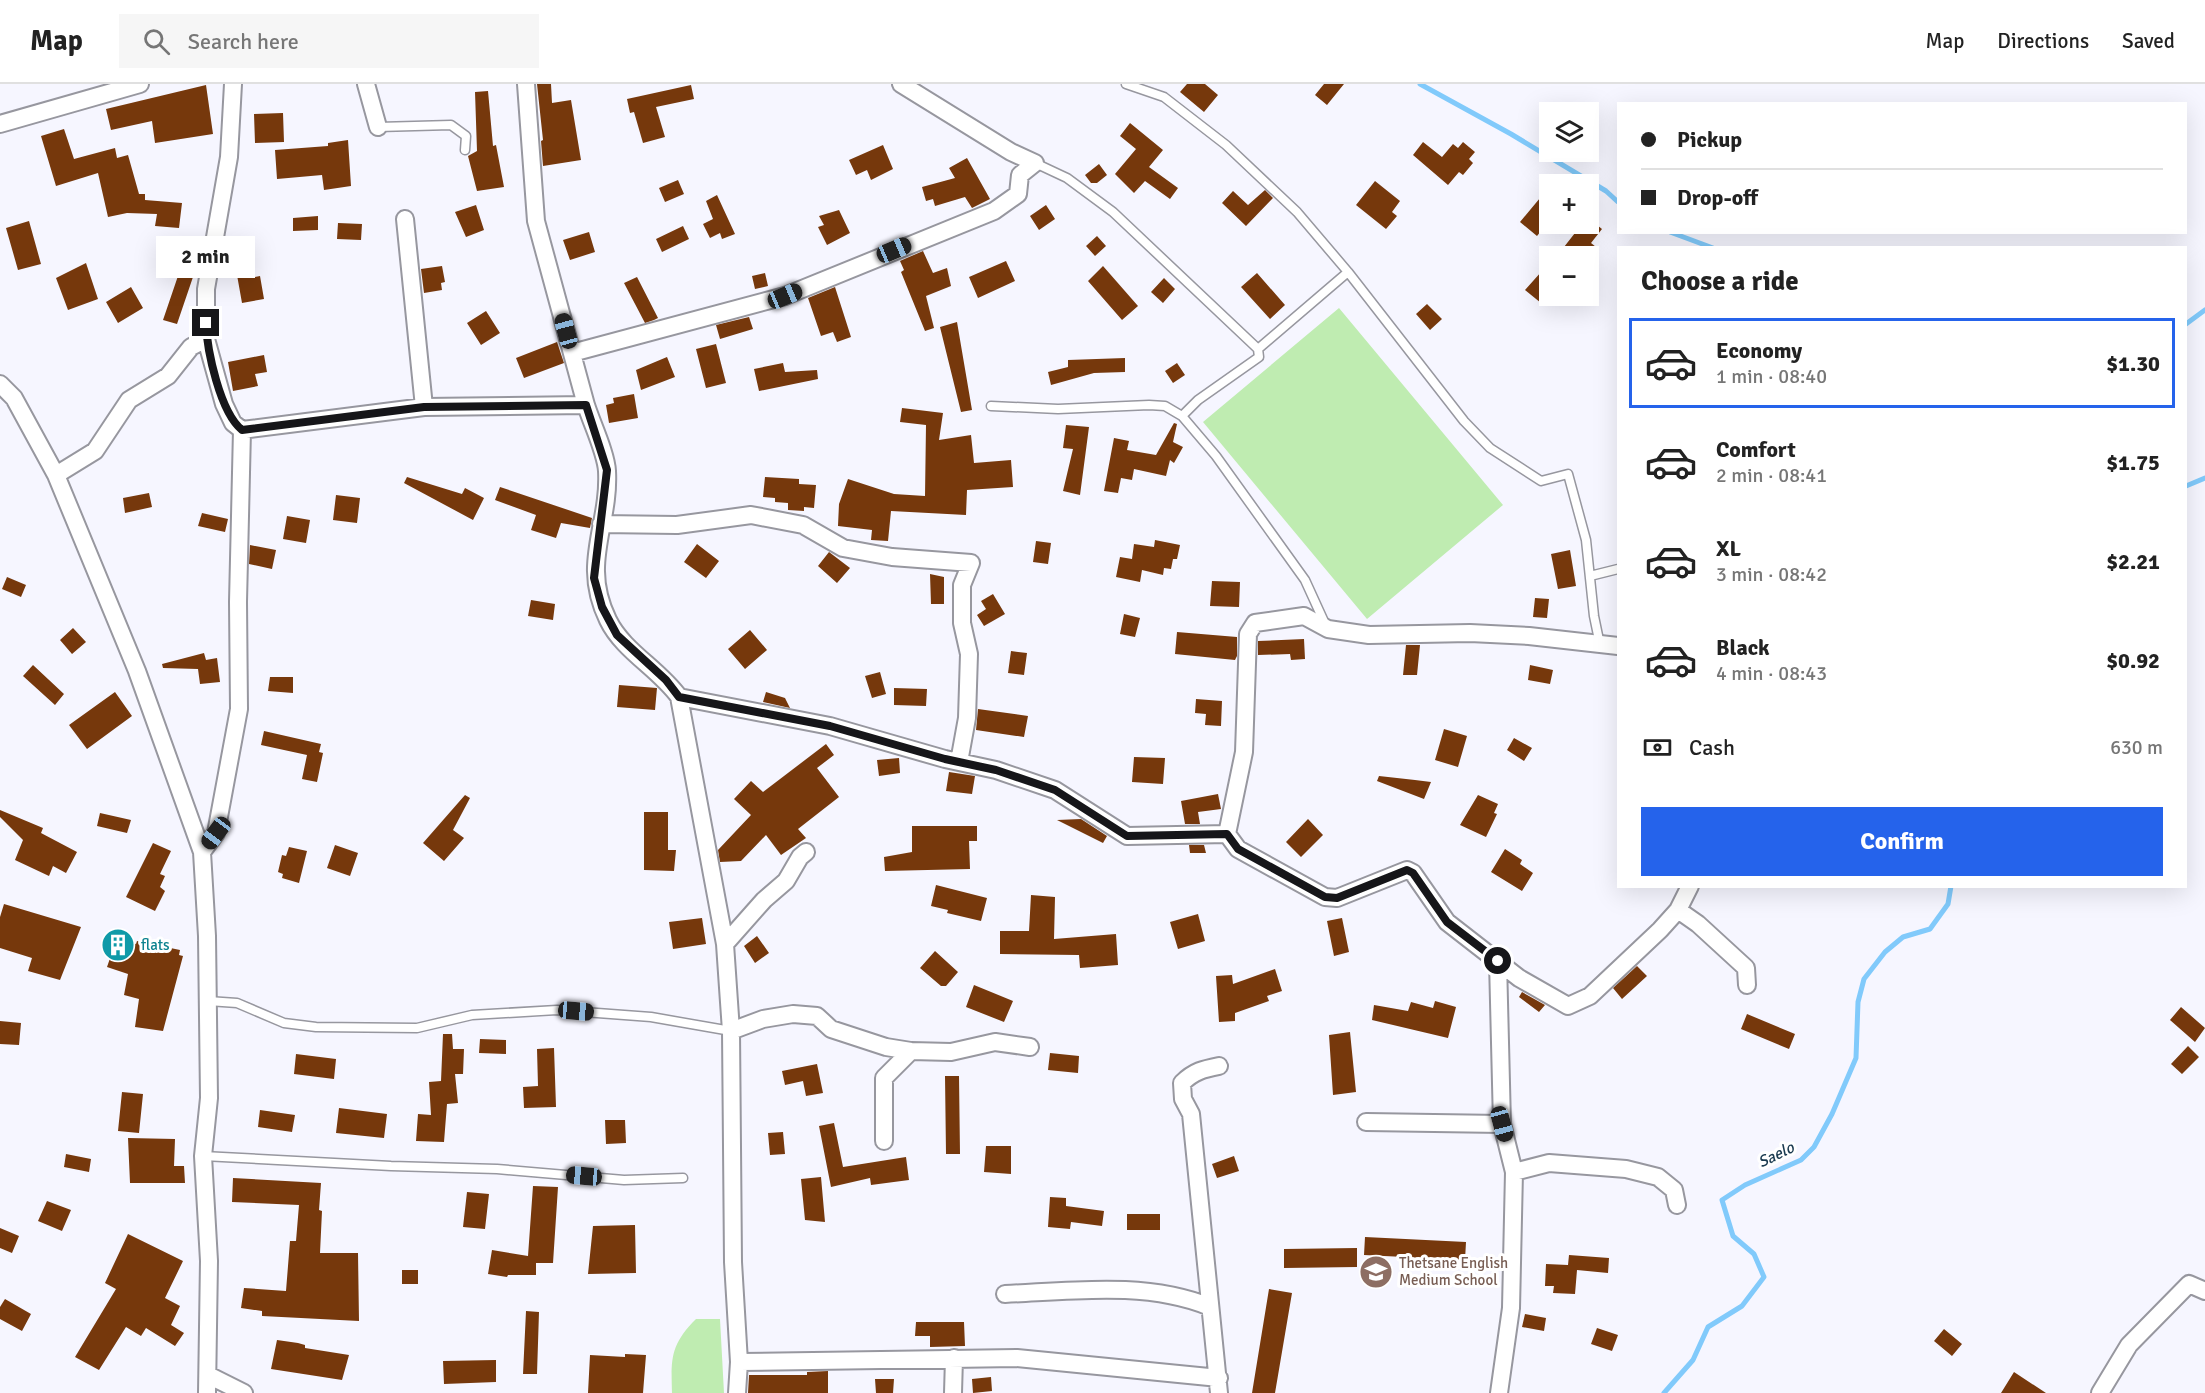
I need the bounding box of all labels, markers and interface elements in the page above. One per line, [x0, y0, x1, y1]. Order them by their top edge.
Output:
search box [119, 14, 539, 68]
text: Map [30, 24, 83, 58]
icon: search [140, 25, 173, 58]
text: Search here [188, 28, 299, 55]
text: Map [1926, 28, 1964, 54]
text: Directions [1997, 28, 2089, 54]
text: Saved [2122, 28, 2175, 54]
map controls [1539, 102, 1599, 306]
button: layers [1539, 102, 1599, 162]
text: Pickup [1677, 126, 1742, 153]
button: + [1539, 174, 1599, 234]
text: Drop-off [1677, 184, 1758, 211]
car [874, 235, 914, 265]
callout: 2 min [156, 236, 256, 278]
text: 2 min [181, 244, 230, 269]
button: − [1539, 246, 1599, 306]
text: Choose a ride [1641, 265, 1799, 298]
car [765, 281, 805, 311]
route end [192, 309, 219, 336]
car [553, 311, 579, 351]
icon: car [1644, 336, 1698, 390]
text: Economy [1716, 337, 1802, 364]
text: $1.30 [2106, 350, 2160, 377]
text: 1 min · 08:40 [1716, 364, 1827, 389]
icon: car [1644, 435, 1698, 489]
text: Comfort [1716, 436, 1796, 463]
text: $1.75 [2106, 449, 2160, 476]
text: 2 min · 08:41 [1716, 463, 1827, 488]
icon: car [1644, 534, 1698, 588]
text: XL [1716, 535, 1741, 562]
text: $2.21 [2106, 548, 2160, 575]
text: 3 min · 08:42 [1716, 562, 1827, 587]
icon: car [1644, 633, 1698, 687]
text: Black [1716, 634, 1770, 661]
text: $0.92 [2106, 647, 2160, 674]
text: 4 min · 08:43 [1716, 661, 1827, 686]
icon: cash [1641, 731, 1674, 764]
text: Cash [1689, 734, 1735, 761]
text: 630 m [2110, 735, 2163, 760]
button: Confirm [1641, 807, 2163, 876]
car [198, 813, 234, 853]
building icon: flats [100, 927, 136, 963]
place label: flats [141, 936, 170, 954]
route start [1484, 947, 1511, 974]
car [557, 1000, 595, 1022]
car [1489, 1104, 1515, 1144]
water label: Saelo [1755, 1137, 1798, 1172]
car [565, 1165, 603, 1187]
school or university icon: Thetsane English Medium School [1358, 1254, 1394, 1290]
place label: Thetsane English Medium School [1399, 1254, 1508, 1289]

